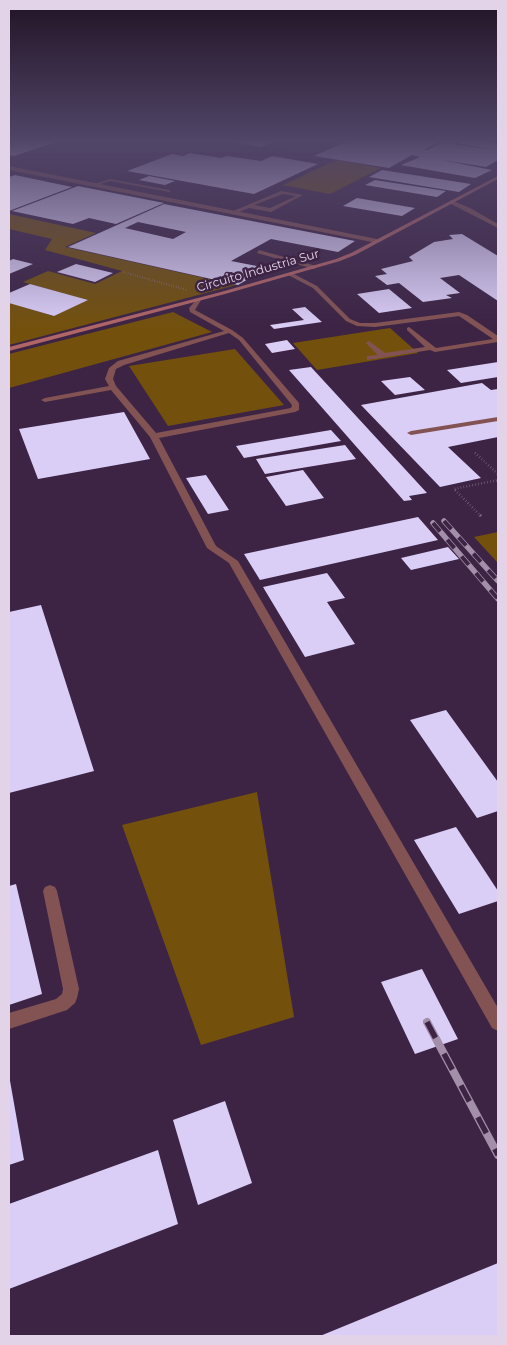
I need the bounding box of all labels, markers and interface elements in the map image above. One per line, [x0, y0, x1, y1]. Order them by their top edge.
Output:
street label: Circuito Industria Sur [195, 247, 321, 295]

